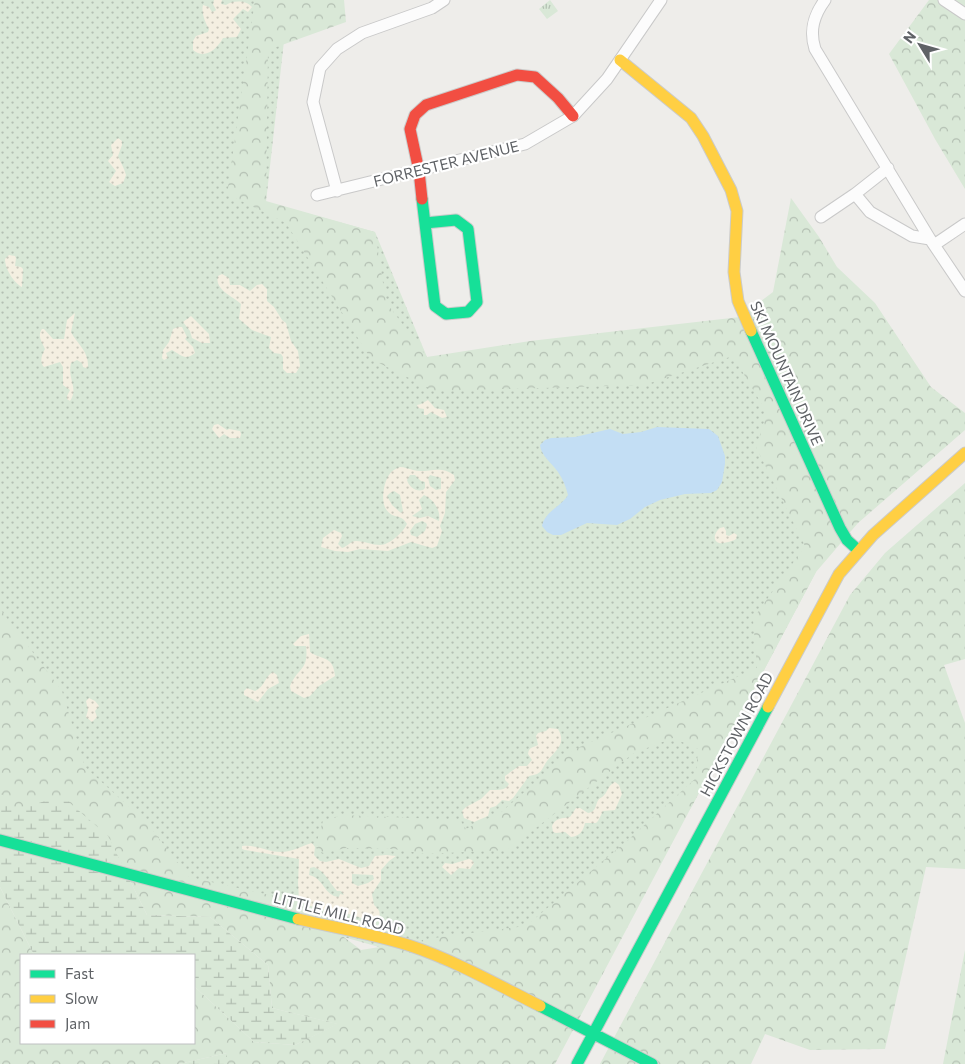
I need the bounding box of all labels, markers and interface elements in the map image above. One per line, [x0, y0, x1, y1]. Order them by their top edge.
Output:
north arrow [895, 20, 945, 70]
text: N [899, 28, 919, 46]
street label: FORRESTER AVENUE [371, 136, 521, 190]
street label: SKI MOUNTAIN DRIVE [747, 298, 827, 448]
street label: HICKSTOWN ROAD [696, 669, 776, 799]
street label: LITTLE MILL ROAD [272, 888, 406, 938]
legend [20, 954, 195, 1044]
text: Fast [65, 964, 94, 982]
text: Slow [65, 989, 98, 1007]
text: Jam [65, 1014, 90, 1032]

